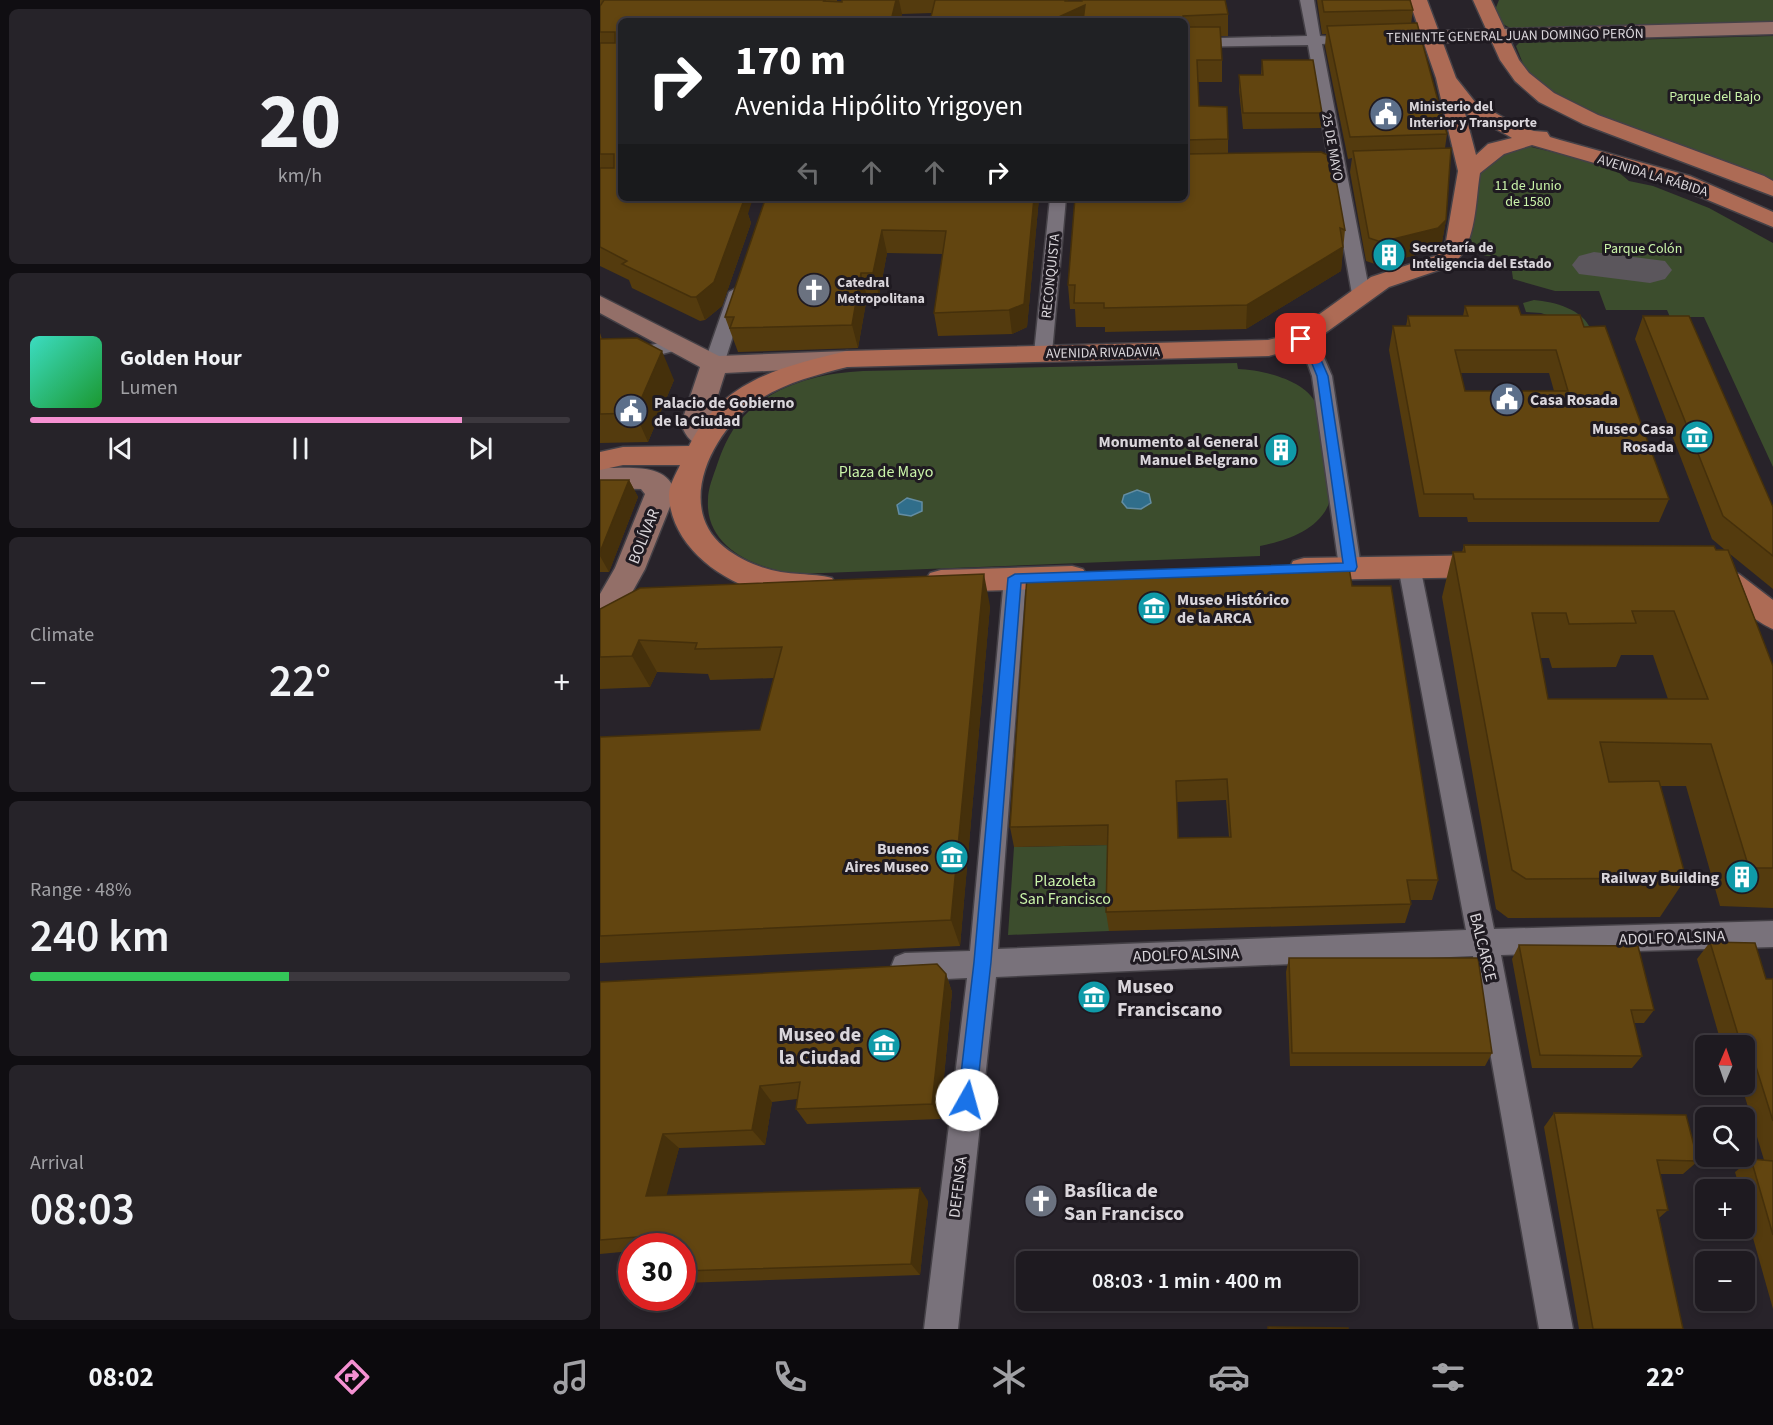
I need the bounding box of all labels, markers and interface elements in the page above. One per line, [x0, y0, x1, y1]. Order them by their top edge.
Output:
street label: TENIENTE GENERAL JUAN DOMINGO PERÓN [1386, 24, 1644, 48]
text: 170 m [735, 31, 846, 91]
icon: right [636, 42, 714, 120]
text: 20 [259, 67, 341, 178]
text: Avenida Hipólito Yrigoyen [735, 87, 1023, 126]
park label: Parque del Bajo [1669, 87, 1761, 107]
public building icon: Ministerio del Interior y Transporte [1368, 96, 1404, 132]
place label: Ministerio del Interior y Transporte [1409, 97, 1537, 133]
street label: 25 DE MAYO [1316, 112, 1348, 183]
street label: AVENIDA LA RÁBIDA [1595, 150, 1711, 202]
icon: left [792, 156, 825, 189]
icon: ahead [855, 156, 888, 189]
icon: ahead [918, 156, 951, 189]
icon: right [981, 156, 1014, 189]
text: km/h [278, 162, 322, 190]
park label: 11 de Junio de 1580 [1494, 176, 1562, 212]
street label: RECONQUISTA [1037, 232, 1065, 319]
building icon: Secretaría de Inteligencia del Estado [1371, 237, 1407, 273]
place label: Secretaría de Inteligencia del Estado [1412, 238, 1552, 274]
park label: Parque Colón [1604, 239, 1682, 259]
church icon: Catedral Metropolitana [796, 272, 832, 308]
place label: Catedral Metropolitana [837, 273, 925, 309]
pin [1275, 313, 1326, 364]
icon: arrive [1284, 322, 1317, 355]
text: Golden Hour [120, 342, 242, 374]
street label: AVENIDA RIVADAVIA [1046, 342, 1161, 364]
text: Lumen [120, 374, 178, 402]
public building icon: Casa Rosada [1489, 381, 1525, 417]
place label: Casa Rosada [1530, 389, 1618, 411]
place label: Palacio de Gobierno de la Ciudad [654, 392, 795, 432]
public building icon: Palacio de Gobierno de la Ciudad [613, 393, 649, 429]
place label: Museo Casa Rosada [1592, 418, 1674, 458]
museum icon: Museo Casa Rosada [1679, 419, 1715, 455]
place label: Monumento al General Manuel Belgrano [1099, 431, 1258, 471]
icon: previous [104, 432, 137, 465]
icon: pause [284, 432, 317, 465]
icon: next [464, 432, 497, 465]
building icon: Monumento al General Manuel Belgrano [1263, 432, 1299, 468]
park label: Plaza de Mayo [839, 461, 933, 483]
street label: BOLÍVAR [623, 505, 665, 567]
place label: Museo Histórico de la ARCA [1177, 589, 1289, 629]
museum icon: Museo Histórico de la ARCA [1136, 590, 1172, 626]
text: Climate [30, 621, 94, 649]
text: 22° [269, 650, 331, 714]
text: − [30, 660, 46, 707]
text: + [554, 660, 570, 707]
place label: Buenos Aires Museo [844, 838, 929, 878]
museum icon: Buenos Aires Museo [934, 839, 970, 875]
building icon: Railway Building [1724, 859, 1760, 895]
place label: Railway Building [1601, 867, 1719, 889]
park label: Plazoleta San Francisco [1019, 870, 1111, 910]
text: Range · 48% [30, 876, 131, 904]
text: 240 km [30, 905, 170, 969]
street label: BALCARCE [1464, 911, 1502, 984]
street label: ADOLFO ALSINA [1618, 925, 1726, 951]
street label: ADOLFO ALSINA [1132, 942, 1240, 968]
place label: Museo Franciscano [1117, 973, 1222, 1024]
museum icon: Museo Franciscano [1076, 979, 1112, 1015]
place label: Museo de la Ciudad [778, 1021, 861, 1072]
museum icon: Museo de la Ciudad [866, 1027, 902, 1063]
north arrow [1695, 1035, 1755, 1095]
map controls [1695, 1035, 1755, 1311]
position arrow [935, 1068, 999, 1132]
button: search [1695, 1107, 1755, 1167]
text: Arrival [30, 1149, 84, 1177]
street label: DEFENSA [943, 1155, 973, 1219]
place label: Basílica de San Francisco [1064, 1177, 1184, 1228]
text: 08:03 [30, 1178, 135, 1242]
button: + [1695, 1179, 1755, 1239]
church icon: Basílica de San Francisco [1023, 1183, 1059, 1219]
speed limit sign: 30 [618, 1233, 696, 1311]
button: − [1695, 1251, 1755, 1311]
text: 08:03 · 1 min · 400 m [1092, 1265, 1282, 1297]
icon: directions [331, 1356, 373, 1398]
icon: music [550, 1356, 592, 1398]
icon: phone [769, 1356, 811, 1398]
icon: climate [988, 1356, 1030, 1398]
icon: car [1208, 1356, 1250, 1398]
icon: filters [1427, 1356, 1469, 1398]
text: 08:02 [89, 1358, 154, 1397]
text: 22° [1646, 1358, 1684, 1397]

